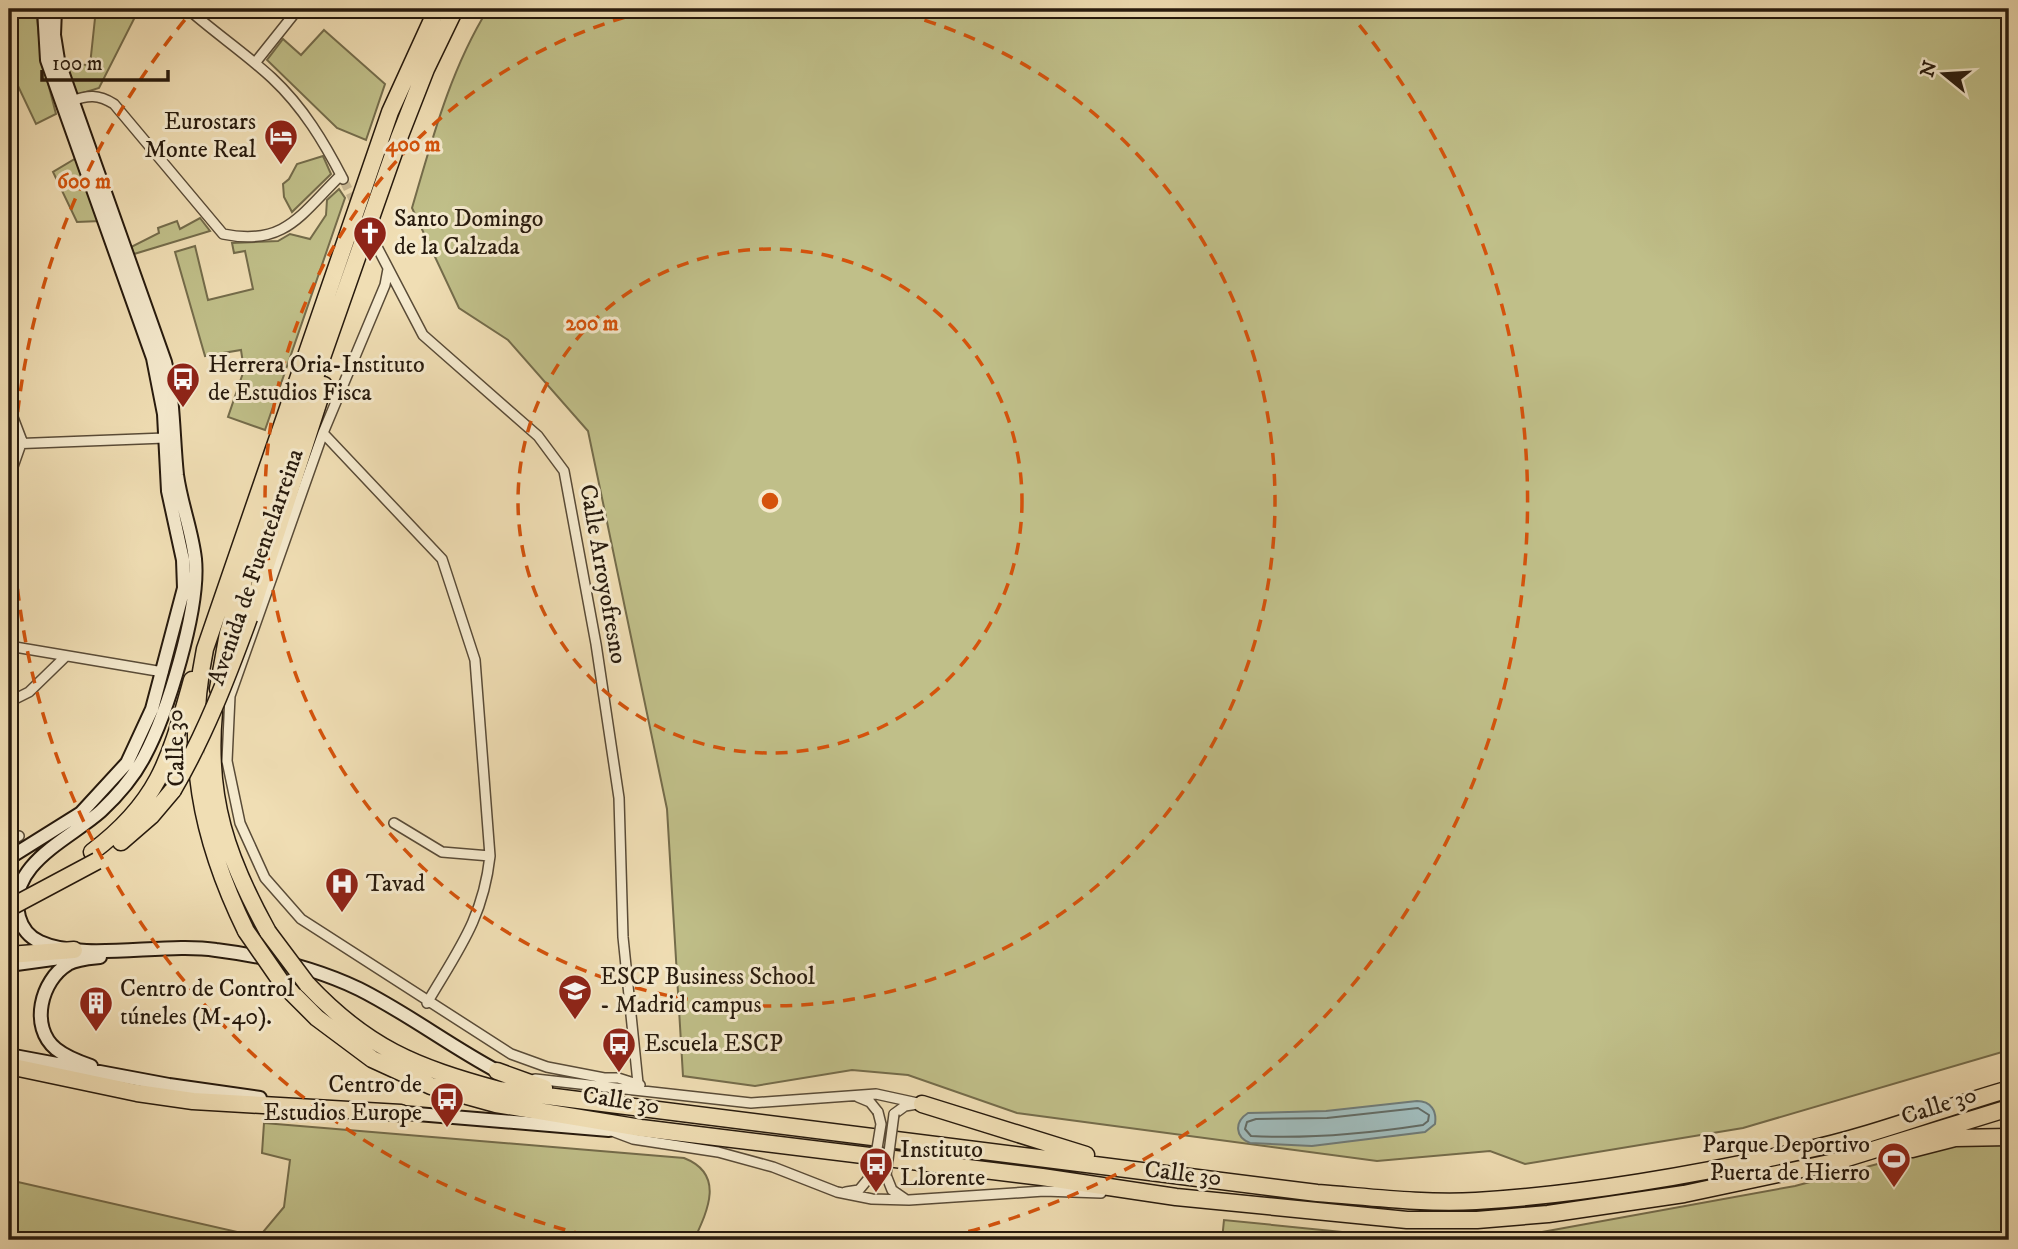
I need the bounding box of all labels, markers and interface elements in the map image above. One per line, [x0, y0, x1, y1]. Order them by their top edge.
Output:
scale bar [42, 38, 168, 82]
north arrow [1910, 38, 1980, 108]
text: 100 m [52, 51, 103, 77]
text: N [1916, 58, 1943, 80]
place label: Eurostars Monte Real [144, 107, 257, 165]
hotel icon: Eurostars Monte Real [262, 117, 300, 166]
text: 400 m [386, 132, 441, 158]
text: 600 m [57, 169, 111, 195]
place label: Santo Domingo de la Calzada [394, 204, 543, 262]
church icon: Santo Domingo de la Calzada [351, 214, 389, 263]
text: 200 m [565, 311, 619, 337]
place label: Herrera Oria-Instituto de Estudios Fisca [208, 350, 425, 408]
bus stop icon: Herrera Oria-Instituto de Estudios Fisca [164, 360, 202, 409]
street label: Avenida de Fuentelarreina [201, 444, 311, 689]
street label: Calle Arroyofresno [572, 482, 634, 666]
centre of rings [758, 489, 782, 513]
street label: Calle 30 [160, 709, 192, 787]
hospital icon: Tavad [323, 865, 361, 914]
place label: Tavad [366, 869, 425, 899]
place label: ESCP Business School - Madrid campus [600, 962, 816, 1020]
school or university icon: ESCP Business School - Madrid campus [556, 972, 594, 1021]
place label: Centro de Control túneles (M-40). [120, 974, 295, 1032]
building icon: Centro de Control túneles (M-40). [77, 984, 115, 1033]
bus stop icon: Escuela ESCP [600, 1025, 638, 1074]
place label: Escuela ESCP [644, 1029, 783, 1059]
place label: Centro de Estudios Europe [264, 1070, 422, 1128]
bus stop icon: Centro de Estudios Europe [428, 1080, 466, 1129]
street label: Calle 30 [580, 1080, 662, 1122]
street label: Calle 30 [1898, 1080, 1980, 1132]
place label: Parque Deportivo Puerta de Hierro [1702, 1130, 1870, 1188]
place label: Instituto Llorente [900, 1135, 985, 1193]
sports icon: Parque Deportivo Puerta de Hierro [1875, 1140, 1913, 1189]
bus stop icon: Instituto Llorente [857, 1145, 895, 1194]
street label: Calle 30 [1143, 1154, 1223, 1194]

